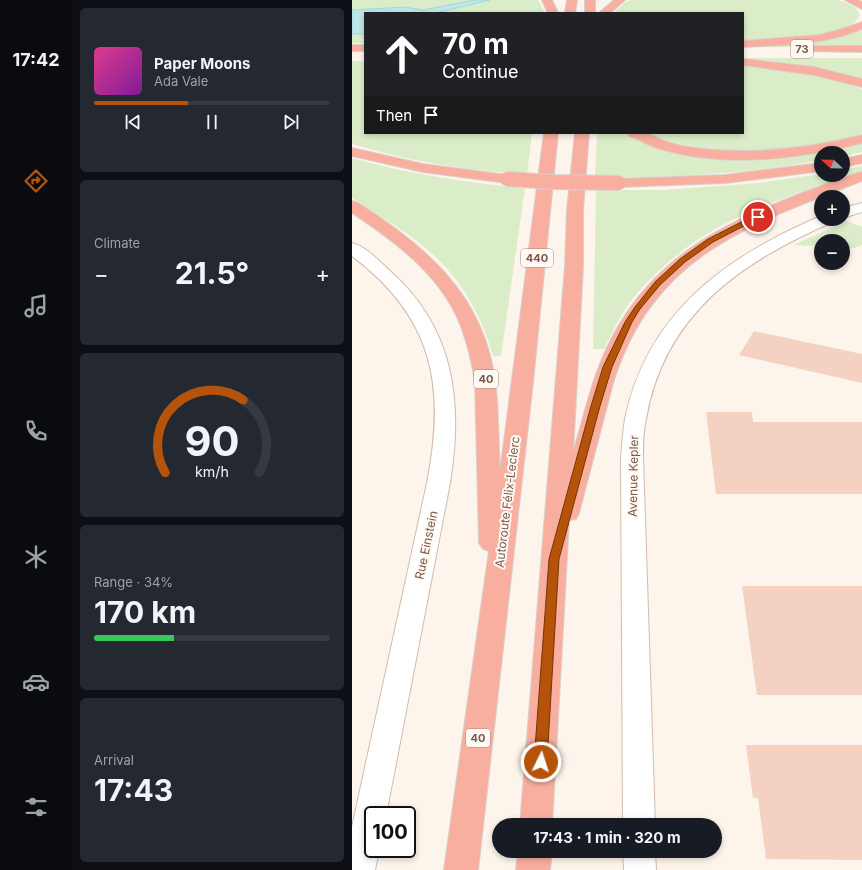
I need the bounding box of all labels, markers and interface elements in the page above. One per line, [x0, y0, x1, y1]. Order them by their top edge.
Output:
text: 70 m [442, 27, 509, 61]
icon: ahead [376, 28, 428, 80]
road number: 73 [791, 40, 813, 58]
text: 17:42 [12, 49, 60, 70]
text: Paper Moons [154, 54, 250, 73]
text: Continue [442, 61, 519, 82]
text: Ada Vale [154, 73, 208, 89]
icon: arrive [420, 104, 442, 126]
text: Then [376, 106, 412, 125]
icon: previous [122, 111, 144, 133]
icon: pause [201, 111, 223, 133]
icon: next [280, 111, 302, 133]
north arrow [814, 146, 850, 182]
map controls [814, 146, 850, 270]
icon: directions [22, 167, 50, 195]
button: + [814, 190, 850, 226]
pin [741, 200, 775, 234]
icon: arrive [747, 206, 769, 228]
button: − [814, 234, 850, 270]
text: Climate [94, 235, 140, 251]
road number: 440 [521, 249, 553, 267]
text: 21.5° [175, 255, 249, 291]
text: − [94, 261, 109, 287]
text: + [315, 261, 330, 287]
icon: music [22, 292, 50, 320]
road number: 40 [474, 370, 498, 388]
text: 90 [184, 416, 240, 466]
icon: phone [22, 417, 50, 445]
street label: Avenue Kepler [625, 434, 641, 517]
street label: Autoroute Félix-Leclerc [492, 435, 523, 568]
text: km/h [195, 463, 229, 480]
street label: Rue Einstein [411, 509, 441, 581]
icon: climate [22, 543, 50, 571]
text: Range · 34% [94, 574, 173, 590]
text: 170 km [94, 594, 196, 630]
icon: car [22, 668, 50, 696]
road number: 40 [466, 729, 490, 747]
position arrow [520, 741, 562, 783]
text: Arrival [94, 752, 134, 768]
text: 17:43 [94, 772, 173, 808]
icon: filters [22, 793, 50, 821]
speed limit sign: 100 [364, 806, 416, 858]
text: 17:43 · 1 min · 320 m [533, 828, 681, 847]

